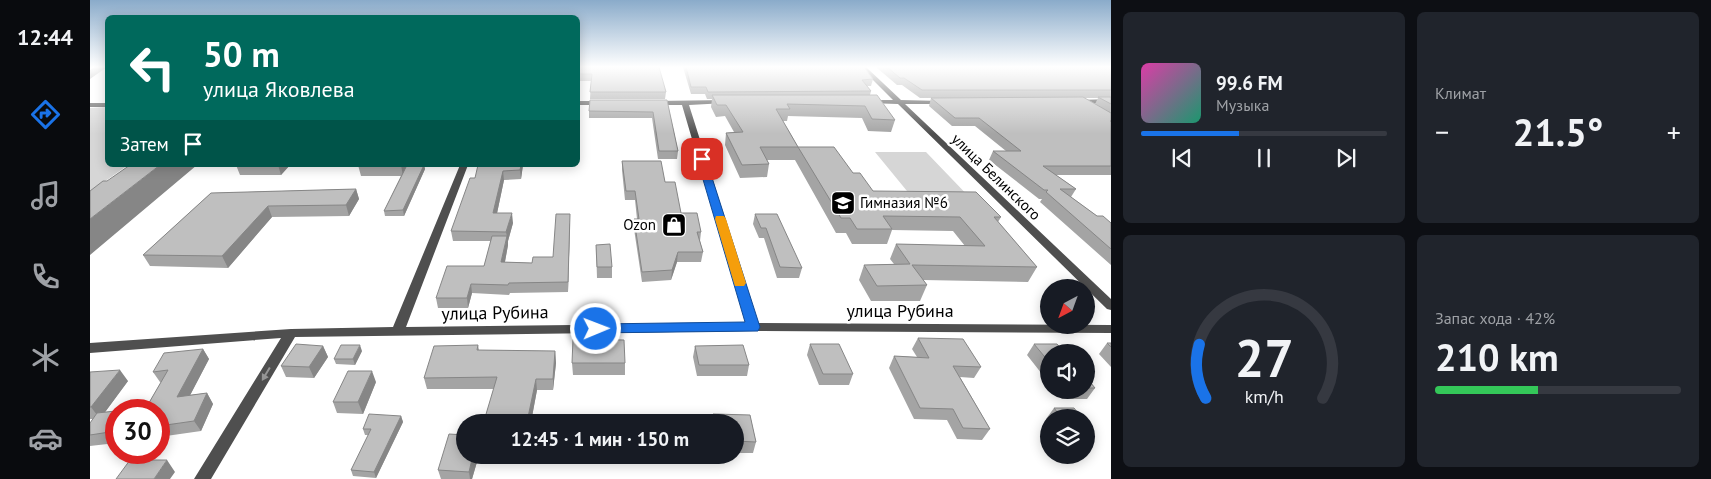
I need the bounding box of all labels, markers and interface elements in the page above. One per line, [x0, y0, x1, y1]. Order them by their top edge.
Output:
text: 12:44 [17, 23, 73, 51]
text: 50 m [203, 31, 280, 77]
icon: left [120, 35, 185, 100]
text: 99.6 FM [1216, 71, 1283, 95]
text: улица Яковлева [203, 75, 355, 103]
text: Климат [1435, 83, 1486, 103]
text: Музыка [1216, 95, 1269, 115]
icon: directions [28, 97, 63, 132]
text: 21.5° [1513, 107, 1603, 156]
text: − [1435, 113, 1449, 150]
text: + [1667, 113, 1681, 150]
street label: улица Белинского [948, 129, 1045, 224]
icon: arrive [179, 130, 207, 158]
text: Затем [120, 132, 169, 156]
pin [681, 138, 723, 180]
icon: previous [1168, 144, 1196, 172]
icon: pause [1250, 144, 1278, 172]
icon: next [1332, 144, 1360, 172]
icon: arrive [688, 145, 716, 173]
icon: music [28, 178, 63, 213]
school or university icon: Гимназия №6 [830, 190, 856, 216]
place label: Гимназия №6 [860, 193, 948, 212]
shop icon: Ozon [661, 212, 687, 238]
place label: Ozon [623, 215, 656, 234]
icon: phone [28, 259, 63, 294]
north arrow [1040, 279, 1095, 334]
map controls [1040, 279, 1095, 464]
street label: улица Рубина [846, 299, 954, 322]
street label: улица Рубина [441, 300, 549, 325]
position arrow [569, 302, 621, 354]
text: Запас хода · 42% [1435, 308, 1555, 328]
text: 27 [1235, 324, 1293, 391]
text: 210 km [1435, 332, 1559, 381]
icon: climate [28, 340, 63, 375]
button: sound [1040, 344, 1095, 399]
one-way arrow [261, 368, 270, 381]
text: km/h [1244, 385, 1284, 408]
speed limit sign: 30 [105, 399, 170, 464]
button: layers [1040, 409, 1095, 464]
icon: car [28, 421, 63, 456]
text: 12:45 · 1 мин · 150 m [511, 427, 689, 451]

